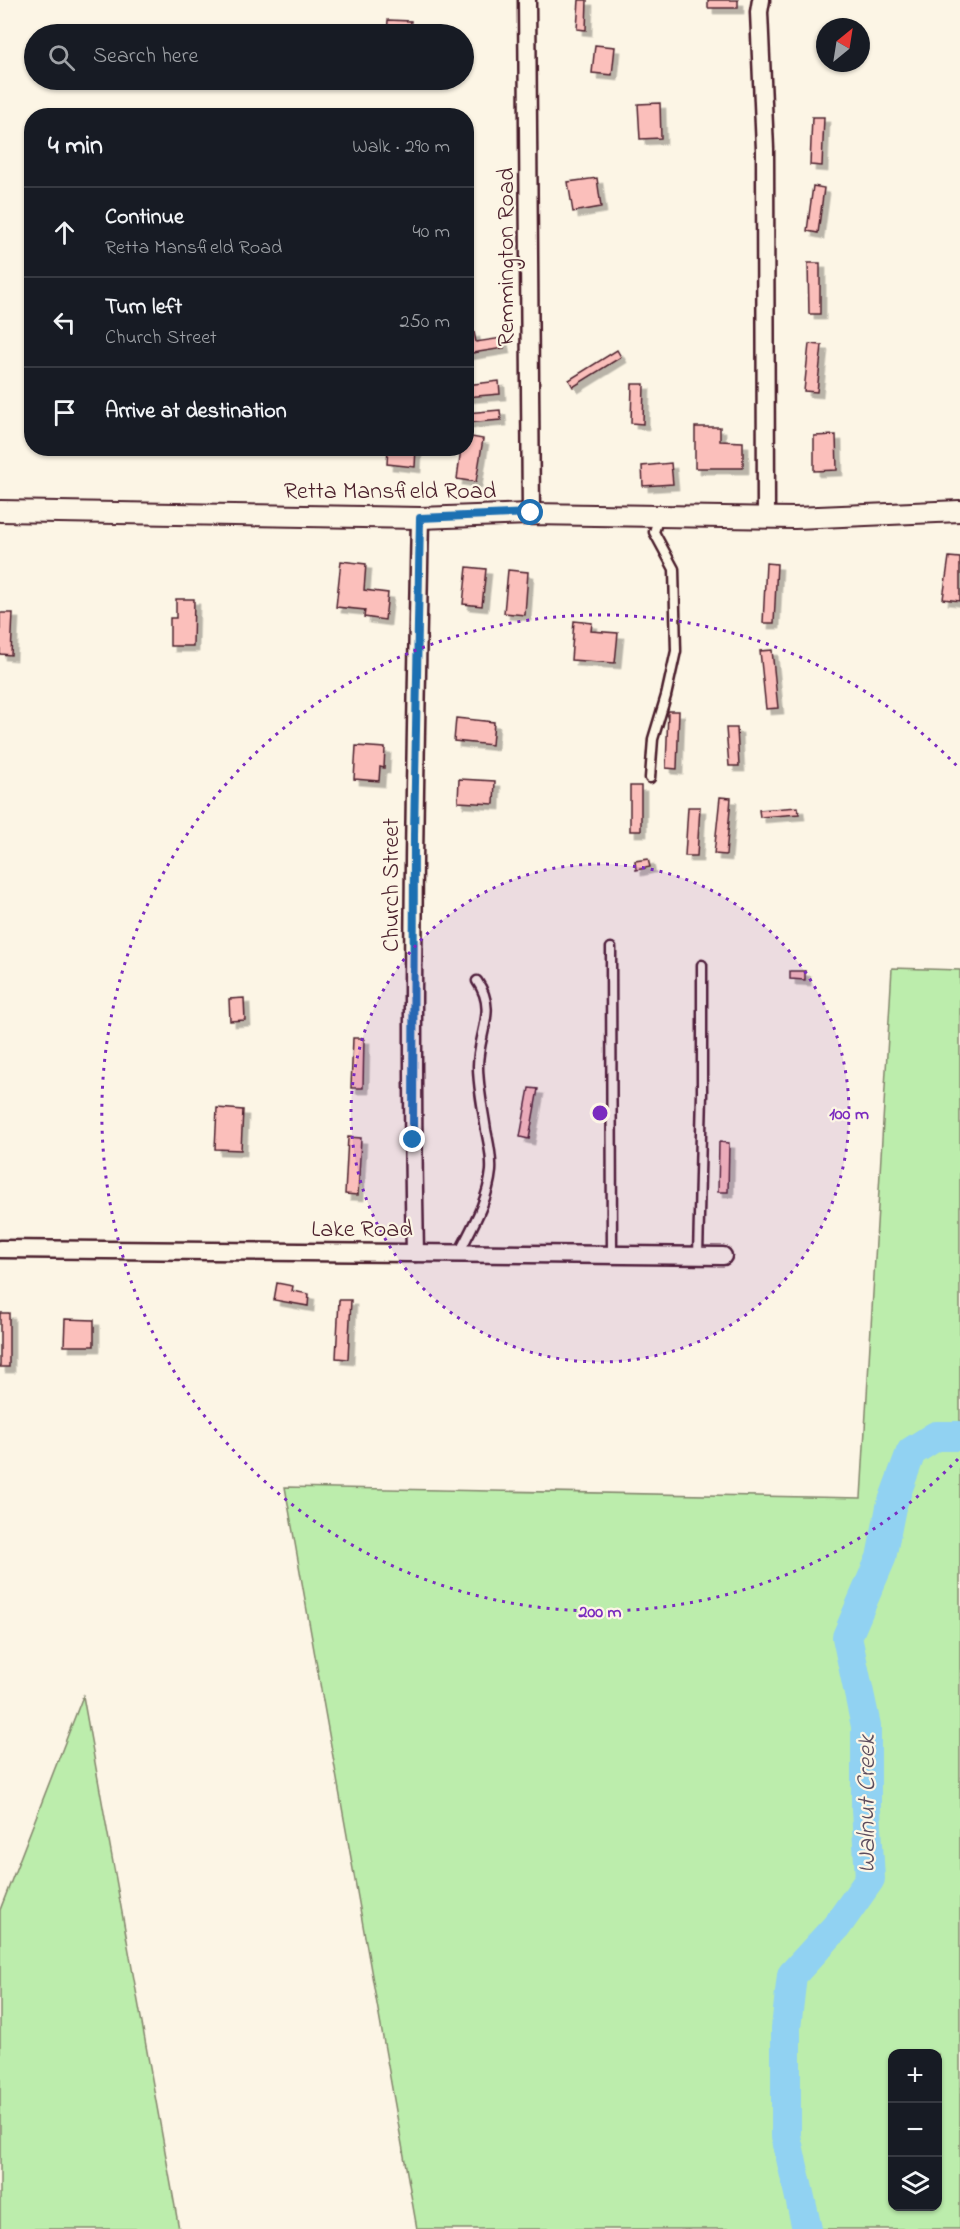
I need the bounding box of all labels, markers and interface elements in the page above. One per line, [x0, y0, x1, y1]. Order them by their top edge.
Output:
north arrow [816, 18, 870, 72]
search box [24, 24, 474, 90]
icon: search [45, 41, 78, 74]
text: Search here [93, 41, 198, 73]
text: 4 min [48, 128, 103, 166]
text: Walk · 290 m [352, 133, 450, 162]
street label: Remmington Road [490, 167, 525, 346]
text: Continue [105, 202, 184, 234]
icon: ahead [48, 216, 81, 249]
text: 40 m [413, 218, 450, 247]
text: Retta Mansfield Road [105, 234, 282, 263]
text: Turn left [105, 292, 182, 324]
icon: left [48, 306, 81, 339]
text: 250 m [399, 308, 450, 337]
text: Church Street [105, 324, 217, 353]
icon: arrive [48, 396, 81, 429]
text: Arrive at destination [105, 396, 287, 428]
street label: Retta Mansfield Road [284, 475, 497, 510]
route start [517, 499, 543, 525]
street label: Church Street [375, 818, 410, 952]
text: 100 m [829, 1102, 869, 1128]
centre of rings [590, 1103, 610, 1123]
route end [399, 1126, 425, 1152]
street label: Lake Road [311, 1213, 413, 1248]
text: 200 m [578, 1600, 622, 1626]
water label: Walnut Creek [849, 1733, 887, 1873]
map controls [888, 2049, 942, 2211]
button: + [888, 2049, 942, 2103]
button: − [888, 2103, 942, 2157]
button: layers [888, 2157, 942, 2211]

